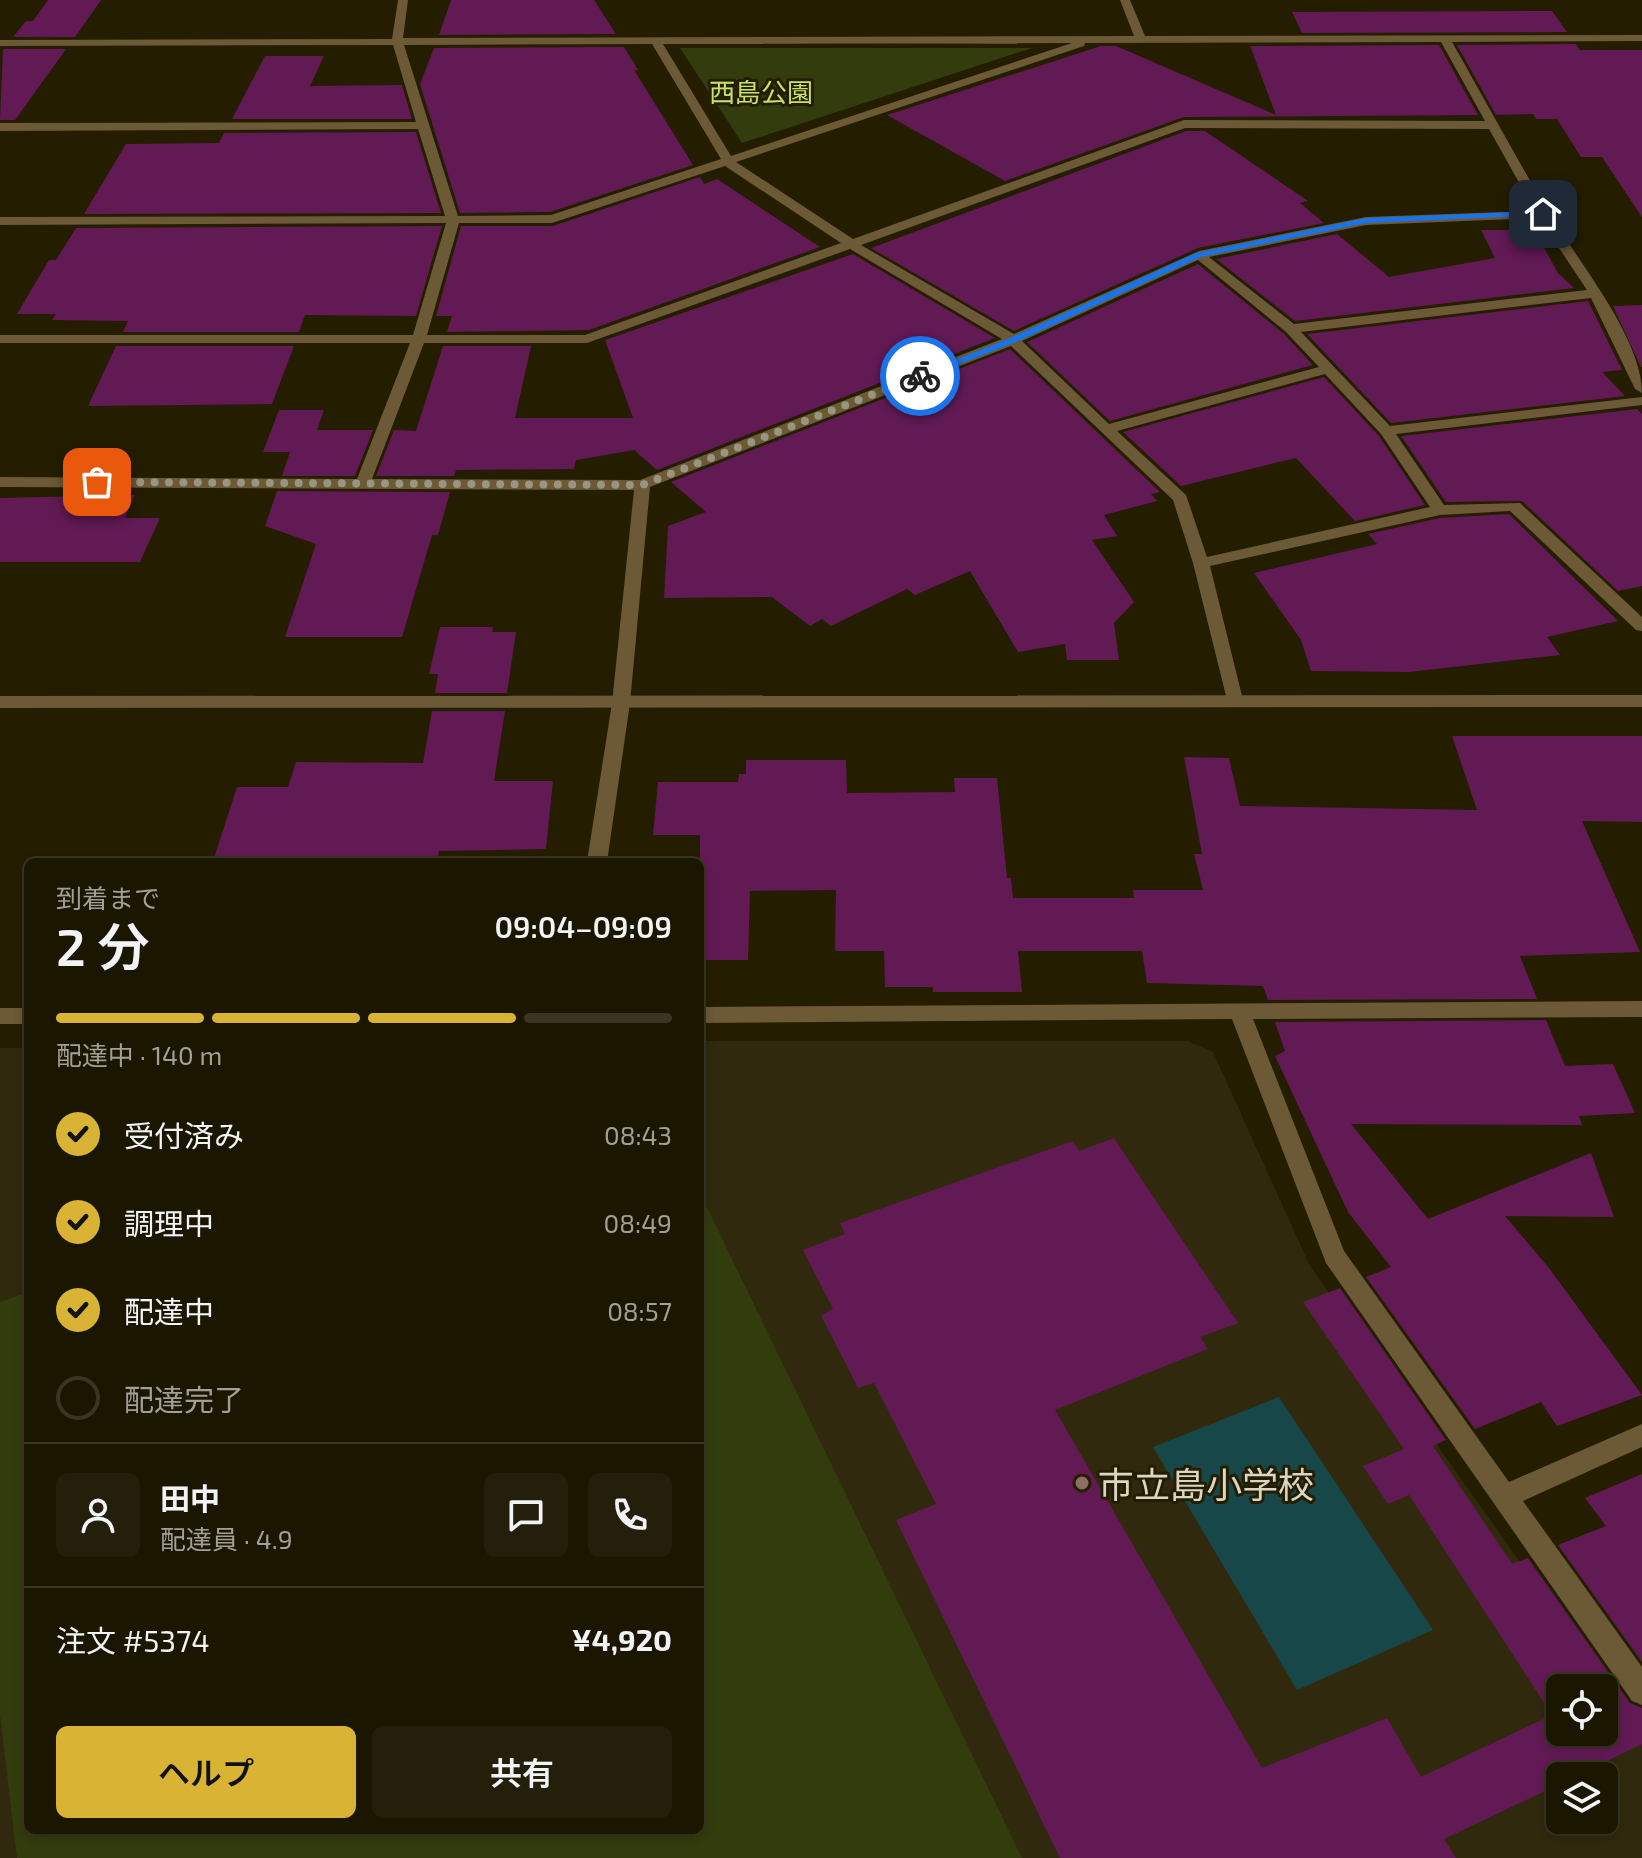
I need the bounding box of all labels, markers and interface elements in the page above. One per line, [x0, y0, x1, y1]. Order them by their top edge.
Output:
park label: 西島公園 [709, 76, 813, 107]
pin [1509, 180, 1577, 248]
icon: home [1521, 192, 1565, 236]
courier [880, 336, 960, 416]
icon: bike [898, 354, 942, 398]
pin [63, 448, 131, 516]
icon: bag [75, 460, 119, 504]
text: 到着まで [56, 882, 160, 913]
text: 09:04–09:09 [494, 908, 672, 944]
text: 2 分 [56, 914, 149, 976]
text: 配達中 · 140 m [56, 1039, 222, 1070]
icon: check [56, 1112, 100, 1156]
text: 受付済み [124, 1117, 244, 1153]
text: 08:43 [604, 1119, 672, 1150]
icon: check [56, 1200, 100, 1244]
text: 調理中 [124, 1205, 214, 1241]
text: 08:49 [604, 1207, 672, 1238]
icon: check [56, 1288, 100, 1332]
text: 配達中 [124, 1293, 214, 1329]
text: 08:57 [607, 1295, 672, 1326]
text: 配達完了 [124, 1381, 244, 1417]
place label: 市立島小学校 [1098, 1462, 1314, 1505]
button: person [56, 1473, 140, 1557]
button: chat [484, 1473, 568, 1557]
button: phone [588, 1473, 672, 1557]
marker: 市立島小学校 [1073, 1474, 1091, 1492]
text: 田中 [160, 1480, 220, 1516]
text: 配達員 · 4.9 [160, 1523, 293, 1554]
text: ¥4,920 [572, 1621, 672, 1657]
text: 注文 #5374 [56, 1622, 210, 1658]
map controls [1546, 1674, 1618, 1834]
button: locate [1546, 1674, 1618, 1746]
button: ヘルプ [56, 1726, 356, 1818]
button: 共有 [372, 1726, 672, 1818]
button: layers [1546, 1762, 1618, 1834]

